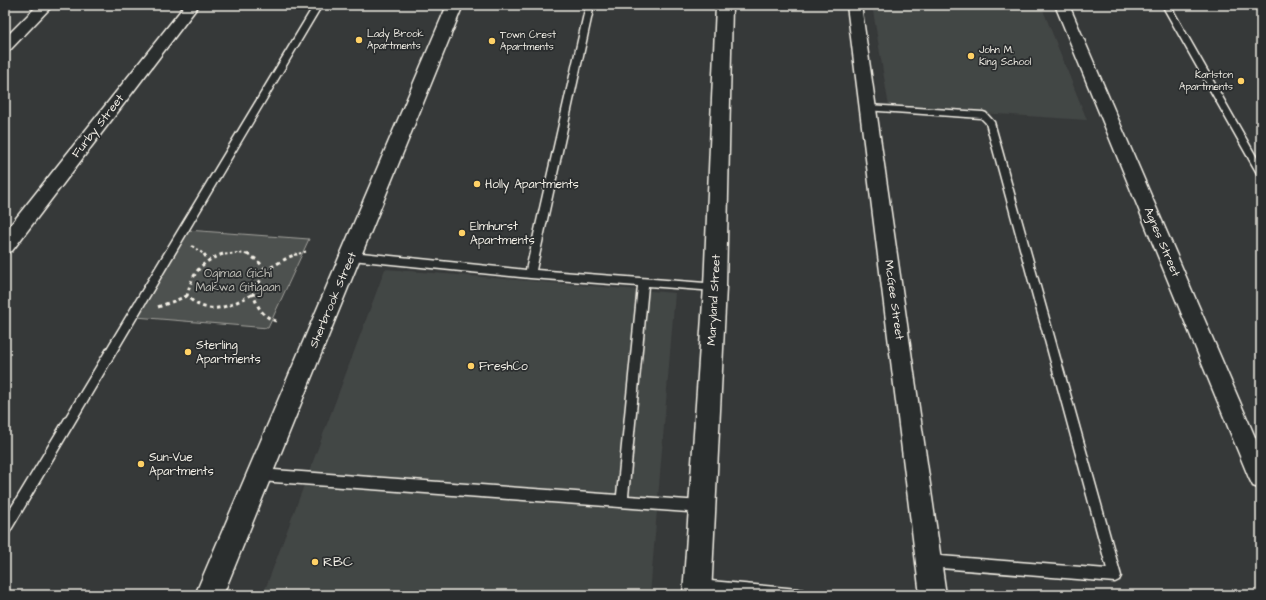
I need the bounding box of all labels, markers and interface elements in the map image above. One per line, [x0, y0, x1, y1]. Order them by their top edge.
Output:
place label: Lady Brook Apartments [367, 27, 424, 53]
place label: Town Crest Apartments [500, 28, 556, 54]
marker: Lady Brook Apartments [354, 35, 364, 45]
marker: Town Crest Apartments [487, 36, 497, 46]
place label: John M. King School [979, 43, 1032, 70]
marker: John M. King School [966, 51, 976, 61]
place label: Karlston Apartments [1179, 68, 1233, 94]
marker: Karlston Apartments [1236, 76, 1246, 86]
street label: Furby Street [68, 91, 129, 162]
place label: Holly Apartments [485, 176, 579, 194]
marker: Holly Apartments [472, 179, 482, 189]
street label: Agnes Street [1139, 205, 1184, 280]
place label: Elmhurst Apartments [470, 218, 535, 249]
marker: Elmhurst Apartments [457, 228, 467, 238]
street label: Sherbrook Street [305, 249, 361, 351]
street label: Maryland Street [703, 254, 726, 346]
street label: McGee Street [880, 259, 908, 341]
park label: Ogimaa Gichi Makwa Gitigaan [195, 265, 281, 297]
place label: Sterling Apartments [196, 337, 261, 368]
marker: Sterling Apartments [183, 347, 193, 357]
place label: FreshCo [479, 358, 528, 375]
marker: FreshCo [466, 361, 476, 371]
place label: Sun-Vue Apartments [149, 449, 214, 480]
marker: Sun-Vue Apartments [136, 459, 146, 469]
place label: RBC [323, 552, 353, 572]
marker: RBC [310, 557, 320, 567]

